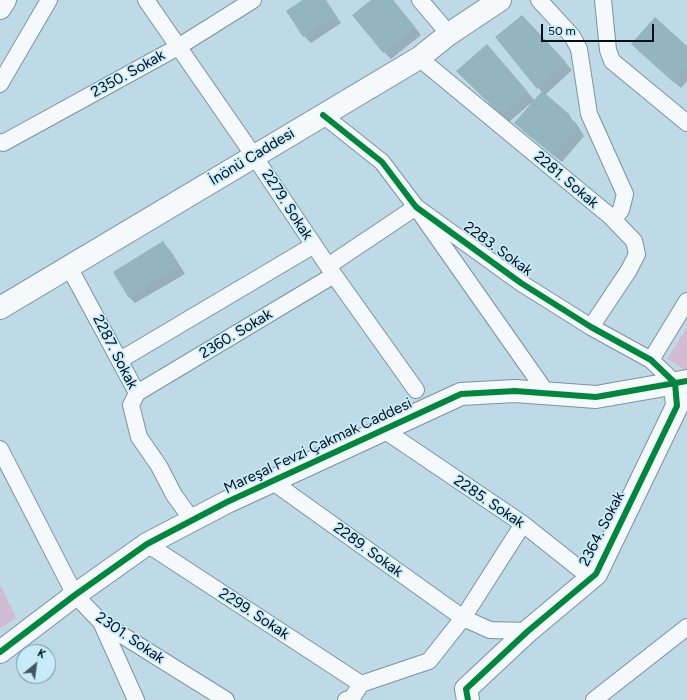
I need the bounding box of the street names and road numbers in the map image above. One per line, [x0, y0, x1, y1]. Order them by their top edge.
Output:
street label: 2350. Sokak [88, 46, 168, 102]
street label: İnönü Caddesi [206, 124, 298, 190]
street label: 2281. Sokak [530, 148, 602, 212]
street label: 2279. Sokak [258, 167, 316, 243]
street label: 2283. Sokak [460, 218, 536, 280]
street label: 2360. Sokak [196, 305, 276, 363]
street label: 2287. Sokak [89, 312, 141, 392]
street label: Mareşal Fevzi Çakmak Caddesi [221, 394, 415, 498]
street label: 2285. Sokak [450, 472, 528, 532]
street label: 2364. Sokak [576, 489, 628, 569]
street label: 2289. Sokak [330, 519, 406, 581]
street label: 2299. Sokak [215, 585, 293, 643]
street label: 2301. Sokak [92, 608, 168, 668]

